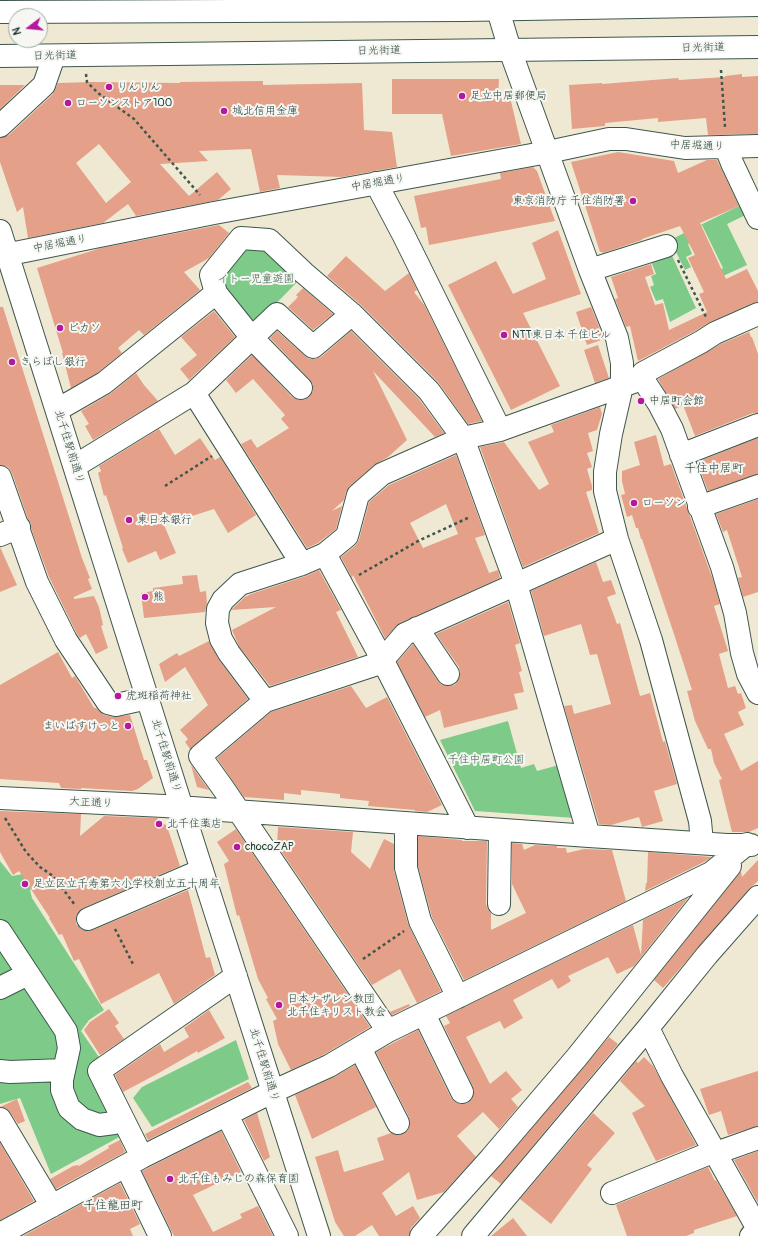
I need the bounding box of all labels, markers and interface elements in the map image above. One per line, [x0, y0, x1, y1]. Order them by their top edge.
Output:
north arrow [8, 8, 48, 48]
text: N [10, 26, 24, 37]
street label: 日光街道 [681, 41, 725, 55]
street label: 日光街道 [357, 44, 401, 58]
street label: 日光街道 [33, 49, 77, 63]
place label: りんりん [117, 80, 161, 94]
marker: りんりん [104, 82, 114, 92]
place label: 足立中居郵便局 [470, 89, 547, 103]
marker: 足立中居郵便局 [457, 91, 467, 101]
place label: ローソンストア100 [76, 96, 172, 110]
marker: ローソンストア100 [63, 98, 73, 108]
place label: 城北信用金庫 [232, 104, 298, 118]
marker: 城北信用金庫 [219, 106, 229, 116]
street label: 中居堀通り [669, 138, 725, 154]
street label: 中居堀通り [350, 172, 406, 194]
place label: 東京消防庁 千住消防署 [513, 194, 625, 208]
marker: 東京消防庁 千住消防署 [628, 196, 638, 206]
street label: 中居堀通り [32, 232, 88, 256]
park label: イトー児童遊園 [218, 272, 294, 286]
place label: ピカソ [68, 321, 101, 335]
marker: ピカソ [55, 323, 65, 333]
place label: NTT東日本 千住ビル [512, 328, 611, 342]
marker: NTT東日本 千住ビル [499, 330, 509, 340]
place label: きらぼし銀行 [20, 355, 86, 369]
marker: きらぼし銀行 [7, 357, 17, 367]
place label: 中居町会館 [649, 394, 704, 408]
marker: 中居町会館 [636, 396, 646, 406]
street label: 北千住駅前通り [51, 408, 87, 486]
district label: 千住中居町 [684, 462, 744, 476]
place label: ローソン [642, 496, 686, 510]
marker: ローソン [629, 498, 639, 508]
place label: 東日本銀行 [137, 513, 192, 527]
marker: 東日本銀行 [124, 515, 134, 525]
place label: 熊 [153, 590, 164, 604]
marker: 熊 [140, 592, 150, 602]
place label: 虎斑稲荷神社 [126, 689, 192, 703]
marker: 虎斑稲荷神社 [113, 691, 123, 701]
street label: 北千住駅前通り [148, 717, 184, 795]
place label: まいばすけっと [43, 719, 120, 733]
marker: まいばすけっと [123, 721, 133, 731]
park label: 千住中居町公園 [448, 753, 524, 767]
street label: 大正通り [69, 795, 113, 811]
place label: 北千住薬店 [167, 817, 222, 831]
marker: 北千住薬店 [154, 819, 164, 829]
place label: chocoZAP [245, 840, 294, 854]
marker: chocoZAP [232, 842, 242, 852]
place label: 足立区立千寿第六小学校創立五十周年 [33, 877, 220, 891]
marker: 足立区立千寿第六小学校創立五十周年 [20, 879, 30, 889]
place label: 日本ナザレン教団 北千住キリスト教会 [287, 992, 386, 1018]
marker: 日本ナザレン教団 北千住キリスト教会 [274, 1000, 284, 1010]
street label: 北千住駅前通り [246, 1026, 282, 1104]
place label: 北千住もみじの森保育園 [178, 1172, 299, 1186]
marker: 北千住もみじの森保育園 [165, 1174, 175, 1184]
district label: 千住龍田町 [83, 1199, 143, 1213]

